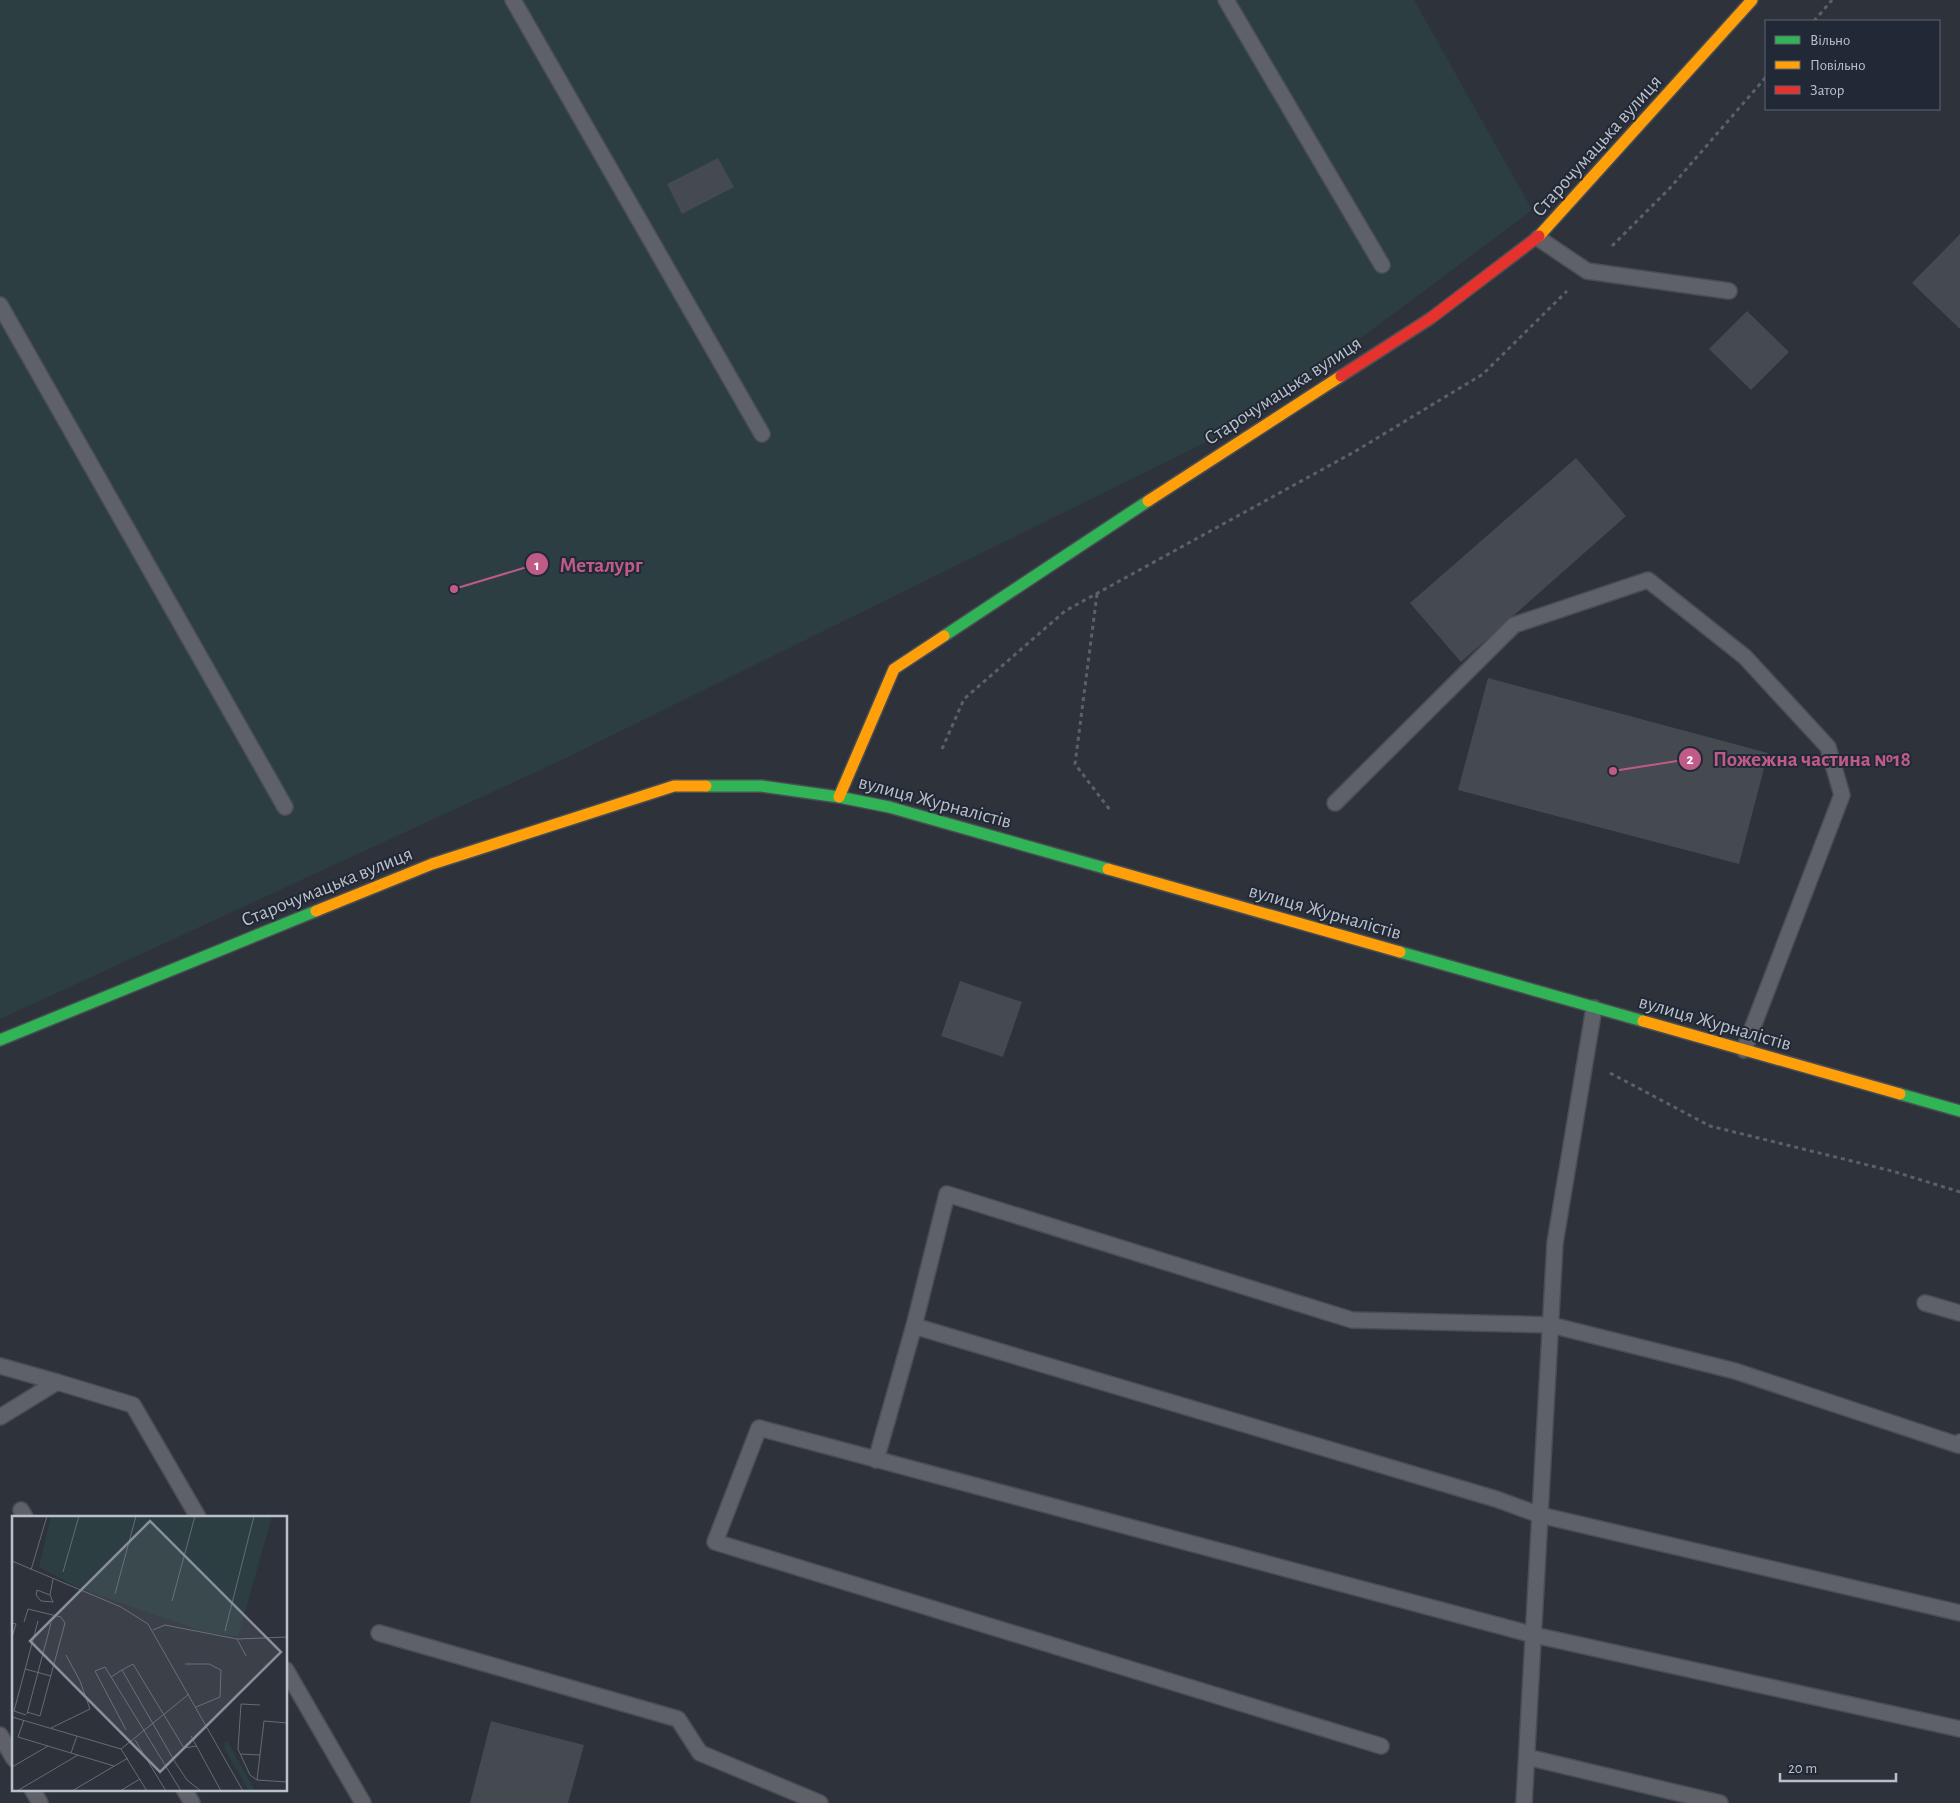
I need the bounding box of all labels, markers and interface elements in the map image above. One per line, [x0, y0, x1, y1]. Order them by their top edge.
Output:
legend [1765, 20, 1940, 110]
text: Вільно [1810, 33, 1850, 48]
text: Повільно [1810, 58, 1866, 73]
street label: Старочумацька вулиця [1528, 71, 1666, 221]
text: Затор [1810, 83, 1845, 98]
street label: Старочумацька вулиця [1201, 333, 1365, 449]
callout: Металург [525, 546, 653, 582]
text: Металург [559, 555, 643, 576]
text: 1 [534, 558, 540, 573]
callout: Пожежна частина №18 [1678, 741, 1921, 777]
text: Пожежна частина №18 [1713, 749, 1911, 770]
text: 2 [1686, 752, 1694, 767]
street label: вулиця Журналістів [856, 772, 1014, 832]
street label: Старочумацька вулиця [239, 843, 415, 931]
street label: вулиця Журналістів [1246, 881, 1404, 943]
street label: вулиця Журналістів [1636, 992, 1794, 1054]
inset map [12, 1516, 288, 1790]
scale bar [1780, 1750, 1896, 1782]
text: 20 m [1788, 1761, 1817, 1776]

